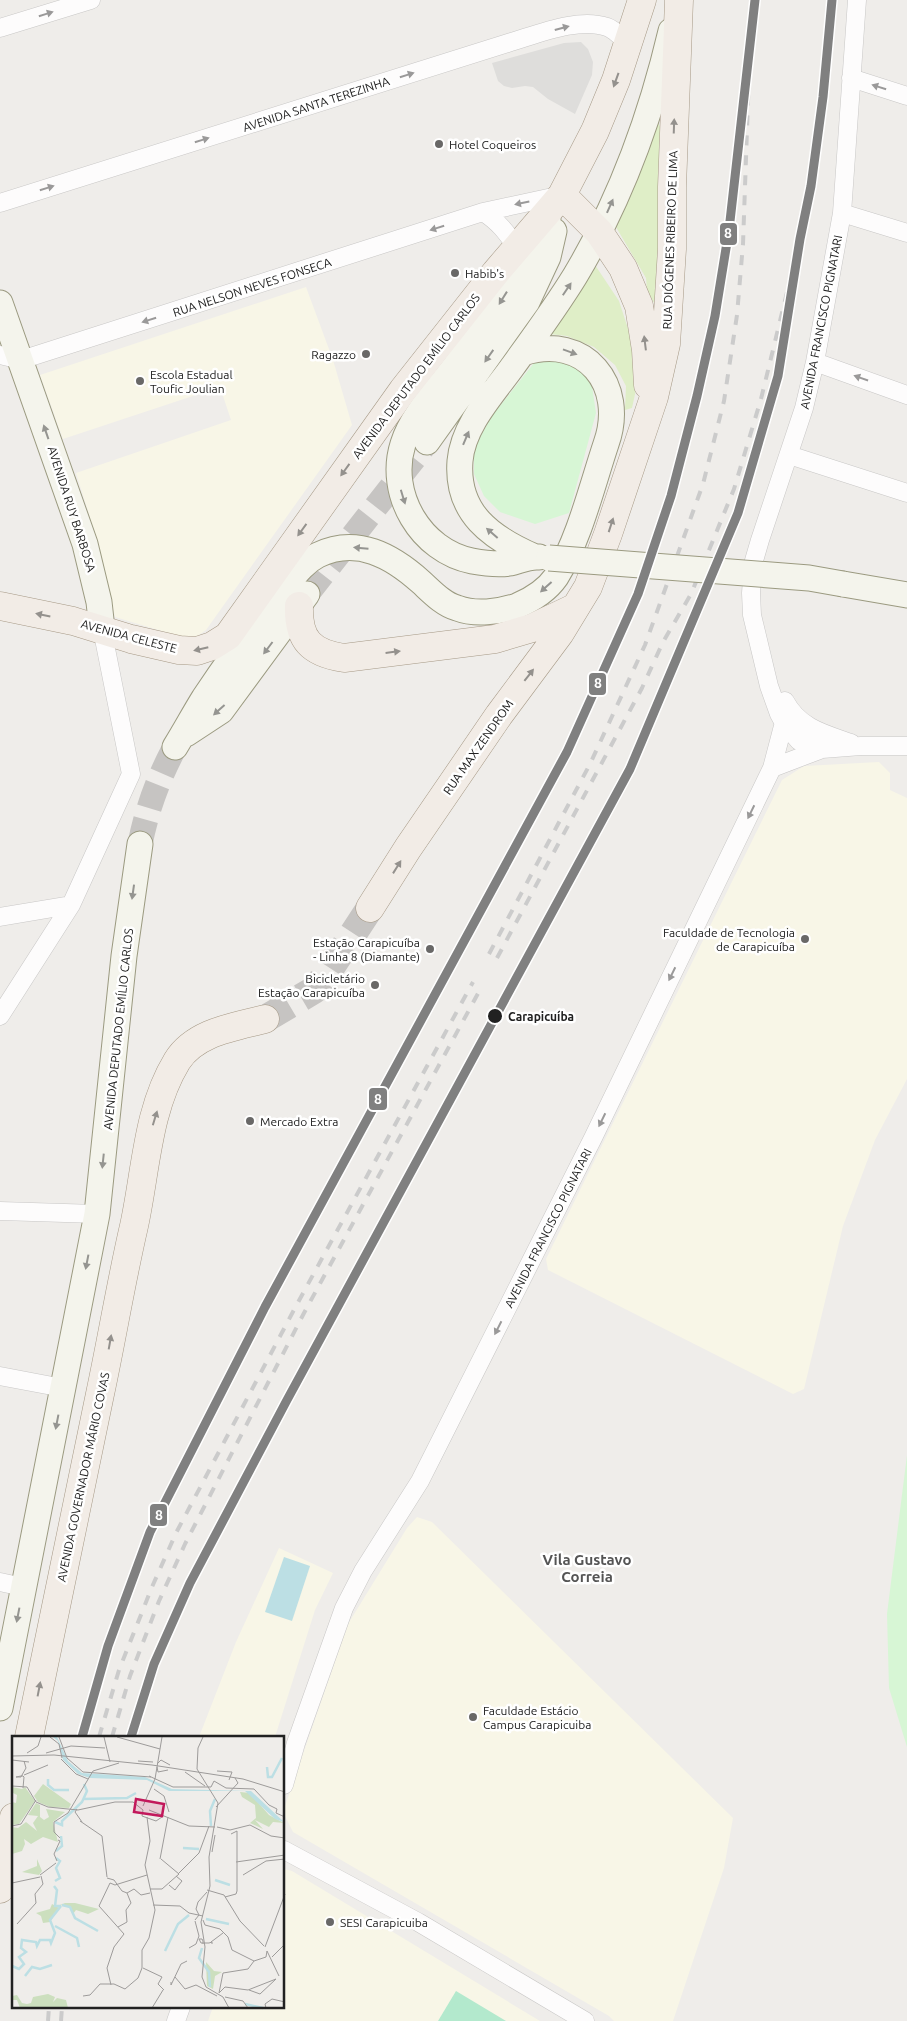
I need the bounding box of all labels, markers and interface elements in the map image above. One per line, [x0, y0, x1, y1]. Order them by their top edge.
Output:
one-way arrow [38, 9, 53, 17]
one-way arrow [555, 24, 570, 32]
one-way arrow [399, 71, 414, 78]
one-way arrow [612, 72, 619, 87]
street label: AVENIDA SANTA TEREZINHA [241, 74, 391, 134]
one-way arrow [872, 83, 887, 90]
one-way arrow [671, 118, 679, 134]
one-way arrow [194, 135, 209, 143]
marker: Hotel Coqueiros [433, 138, 445, 150]
place label: Hotel Coqueiros [449, 138, 536, 151]
street label: RUA DIÓGENES RIBEIRO DE LIMA [660, 150, 680, 330]
one-way arrow [39, 184, 54, 192]
one-way arrow [515, 199, 530, 207]
one-way arrow [606, 199, 614, 213]
line badge: 8 [719, 222, 738, 246]
one-way arrow [429, 224, 444, 232]
text: 8 [724, 225, 732, 241]
street label: AVENIDA FRANCISCO PIGNATARI [798, 234, 844, 410]
street label: RUA NELSON NEVES FONSECA [171, 255, 333, 319]
marker: Habib's [449, 267, 461, 279]
place label: Habib's [465, 267, 504, 280]
one-way arrow [562, 282, 571, 295]
street label: AVENIDA DEPUTADO EMÍLIO CARLOS [350, 291, 482, 461]
one-way arrow [499, 291, 508, 304]
one-way arrow [141, 317, 156, 325]
one-way arrow [641, 334, 649, 350]
place label: Ragazzo [311, 348, 356, 361]
marker: Ragazzo [360, 348, 372, 360]
one-way arrow [484, 349, 494, 363]
one-way arrow [563, 349, 578, 356]
place label: Escola Estadual Toufic Joulian [150, 368, 233, 395]
one-way arrow [853, 374, 868, 382]
marker: Escola Estadual Toufic Joulian [134, 375, 146, 387]
one-way arrow [42, 424, 49, 439]
one-way arrow [463, 431, 471, 445]
street label: AVENIDA RUY BARBOSA [46, 445, 99, 574]
one-way arrow [340, 463, 351, 476]
one-way arrow [400, 490, 408, 505]
one-way arrow [608, 518, 616, 533]
one-way arrow [297, 523, 307, 537]
one-way arrow [487, 527, 499, 539]
one-way arrow [353, 544, 369, 552]
one-way arrow [540, 581, 552, 593]
one-way arrow [36, 611, 51, 619]
street label: AVENIDA CELESTE [80, 617, 179, 655]
one-way arrow [263, 641, 273, 655]
one-way arrow [193, 645, 208, 653]
one-way arrow [385, 648, 401, 656]
one-way arrow [523, 669, 534, 682]
line badge: 8 [588, 672, 607, 696]
text: 8 [594, 675, 602, 691]
street label: RUA MAX ZENDROM [440, 697, 516, 797]
one-way arrow [213, 704, 225, 716]
one-way arrow [747, 805, 755, 819]
one-way arrow [392, 860, 401, 873]
one-way arrow [129, 884, 137, 900]
place label: Faculdade de Tecnologia de Carapicuíba [663, 926, 795, 953]
street label: AVENIDA DEPUTADO EMÍLIO CARLOS [101, 928, 135, 1130]
marker: Faculdade de Tecnologia de Carapicuíba [799, 933, 811, 945]
place label: Estação Carapicuíba - Linha 8 (Diamante) [313, 936, 420, 964]
marker: Estação Carapicuíba - Linha 8 (Diamante) [424, 943, 436, 955]
one-way arrow [668, 967, 676, 981]
place label: Bicicletário Estação Carapicuíba [258, 972, 365, 999]
marker: Bicicletário Estação Carapicuíba [369, 979, 381, 991]
marker: Carapicuíba [486, 1007, 504, 1025]
place label: Carapicuíba [508, 1010, 574, 1023]
line badge: 8 [368, 1087, 388, 1111]
text: 8 [374, 1091, 382, 1107]
one-way arrow [151, 1110, 159, 1125]
one-way arrow [597, 1113, 605, 1127]
marker: Mercado Extra [244, 1115, 256, 1127]
place label: Mercado Extra [260, 1115, 338, 1128]
street label: AVENIDA FRANCISCO PIGNATARI [502, 1146, 594, 1310]
one-way arrow [99, 1153, 107, 1169]
one-way arrow [83, 1254, 91, 1270]
one-way arrow [494, 1321, 502, 1335]
one-way arrow [106, 1333, 114, 1349]
street label: AVENIDA GOVERNADOR MÁRIO COVAS [54, 1371, 112, 1583]
one-way arrow [52, 1414, 60, 1430]
line badge: 8 [149, 1503, 168, 1527]
text: 8 [155, 1507, 163, 1523]
district label: Vila Gustavo Correia [543, 1551, 631, 1585]
one-way arrow [13, 1608, 21, 1624]
one-way arrow [35, 1682, 43, 1697]
place label: Faculdade Estácio Campus Carapicuiba [483, 1704, 591, 1731]
marker: Faculdade Estácio Campus Carapicuiba [467, 1711, 479, 1723]
inset map [12, 1736, 285, 2008]
marker: SESI Carapicuiba [324, 1916, 336, 1928]
place label: SESI Carapicuiba [340, 1916, 428, 1929]

